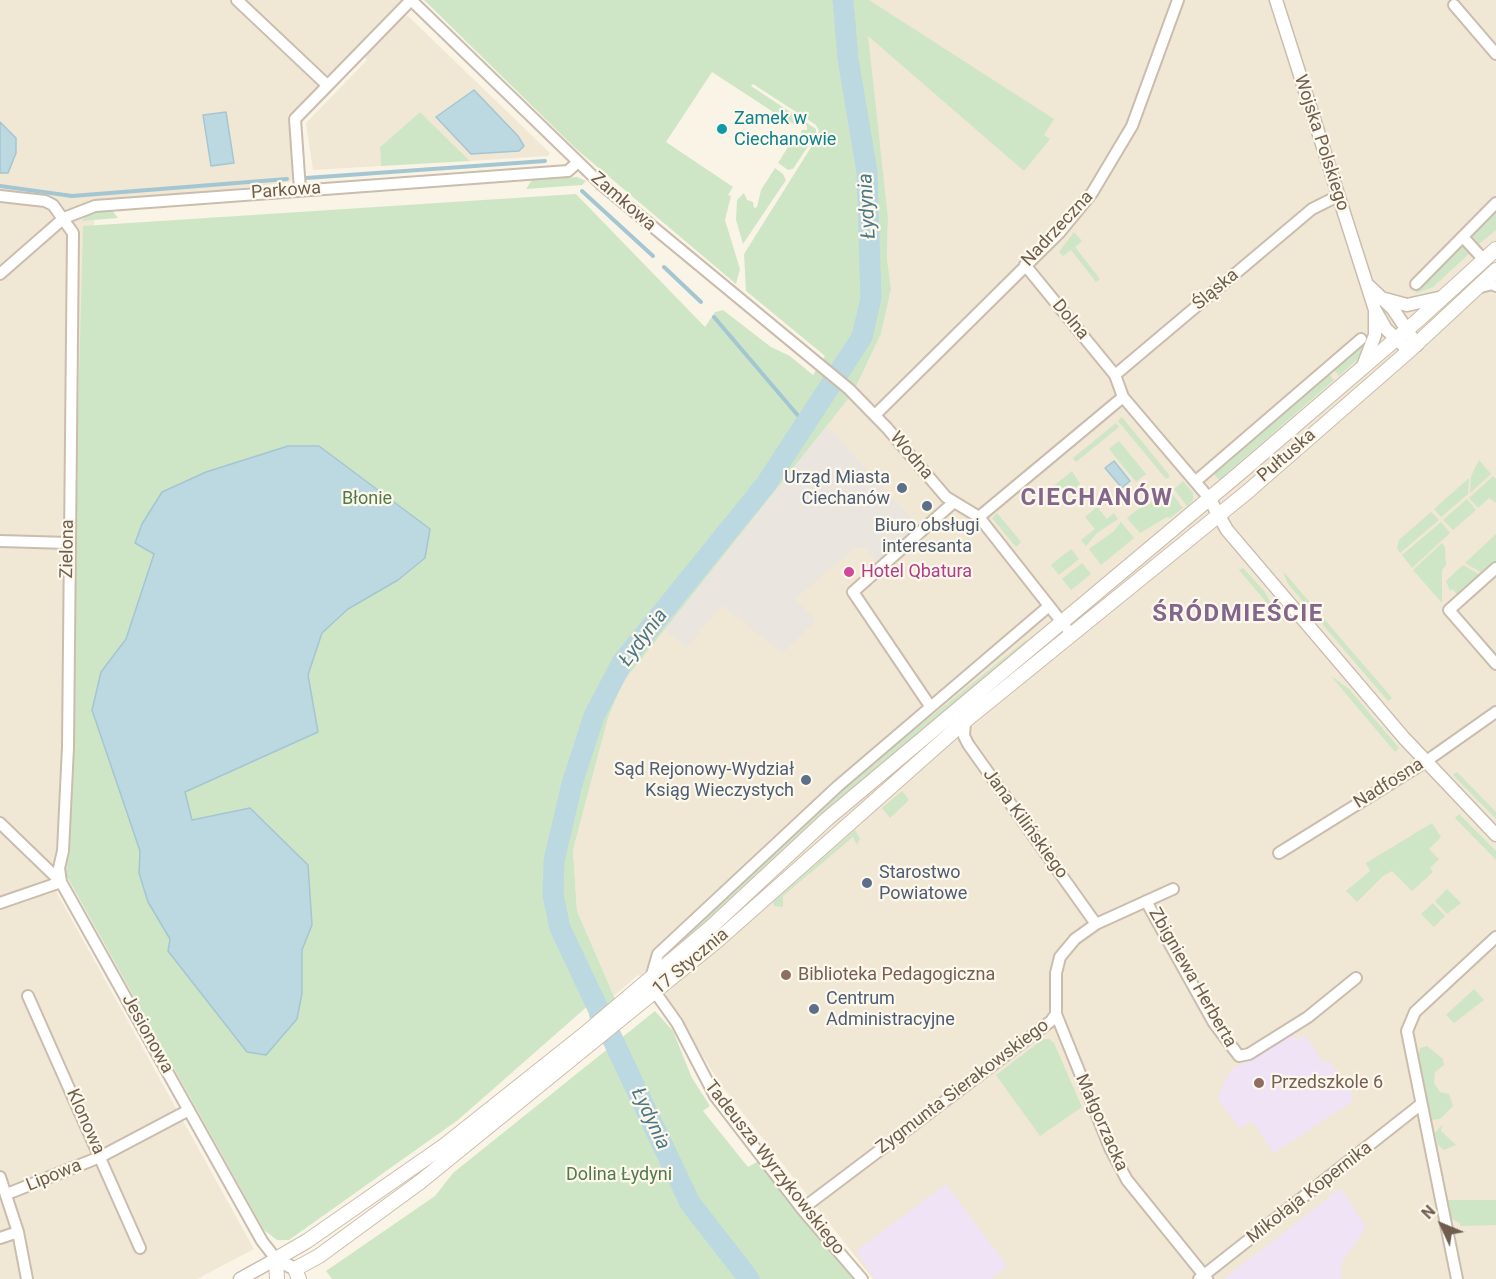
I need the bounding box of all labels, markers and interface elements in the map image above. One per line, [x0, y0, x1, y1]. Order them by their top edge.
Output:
street label: Wojska Polskiego [1289, 72, 1353, 214]
place label: Zamek w Ciechanowie [734, 108, 836, 150]
marker: Zamek w Ciechanowie [715, 122, 729, 136]
street label: Zamkowa [586, 168, 660, 236]
water label: Łydynia [854, 173, 882, 239]
street label: Parkowa [250, 178, 322, 204]
street label: Nadrzeczna [1018, 187, 1098, 271]
street label: Śląska [1189, 265, 1243, 315]
street label: Dolna [1047, 295, 1093, 345]
street label: Pułtuska [1253, 425, 1321, 487]
street label: Wodna [885, 428, 937, 484]
place label: Urząd Miasta Ciechanów [784, 467, 890, 510]
marker: Urząd Miasta Ciechanów [895, 481, 909, 495]
district label: CIECHANÓW [1020, 485, 1174, 513]
park label: Błonie [342, 488, 392, 510]
marker: Biuro obsługi interesanta [920, 499, 934, 513]
place label: Biuro obsługi interesanta [874, 515, 980, 558]
street label: Zielona [57, 519, 79, 579]
place label: Hotel Qbatura [861, 561, 972, 583]
marker: Hotel Qbatura [842, 565, 856, 579]
district label: ŚRÓDMIEŚCIE [1152, 601, 1324, 629]
water label: Łydynia [615, 605, 673, 671]
street label: Nadfosna [1350, 754, 1428, 814]
place label: Sąd Rejonowy-Wydział Ksiąg Wieczystych [614, 759, 794, 802]
street label: Jana Kilińskiego [978, 765, 1072, 883]
marker: Sąd Rejonowy-Wydział Ksiąg Wieczystych [799, 773, 813, 787]
place label: Starostwo Powiatowe [879, 862, 967, 904]
marker: Starostwo Powiatowe [860, 876, 874, 890]
street label: Zbigniewa Herberta [1143, 904, 1241, 1052]
street label: 17 Stycznia [649, 924, 733, 1000]
place label: Biblioteka Pedagogiczna [798, 964, 995, 986]
marker: Biblioteka Pedagogiczna [779, 968, 793, 982]
place label: Centrum Administracyjne [826, 988, 955, 1030]
street label: Jesionowa [116, 991, 178, 1077]
marker: Centrum Administracyjne [807, 1002, 821, 1016]
street label: Zygmunta Sierakowskiego [872, 1015, 1054, 1159]
street label: Małgorzacka [1070, 1071, 1132, 1175]
place label: Przedszkole 6 [1271, 1072, 1383, 1094]
marker: Przedszkole 6 [1252, 1076, 1266, 1090]
street label: Tadeusza Wyrzykowskiego [699, 1077, 849, 1259]
water label: Łydynia [625, 1084, 675, 1154]
street label: Klonowa [61, 1086, 109, 1158]
street label: Mikołaja Kopernika [1243, 1137, 1377, 1249]
street label: Lipowa [23, 1155, 85, 1197]
park label: Dolina Łydyni [566, 1164, 672, 1186]
north arrow [1412, 1195, 1472, 1255]
text: N [1418, 1201, 1439, 1223]

